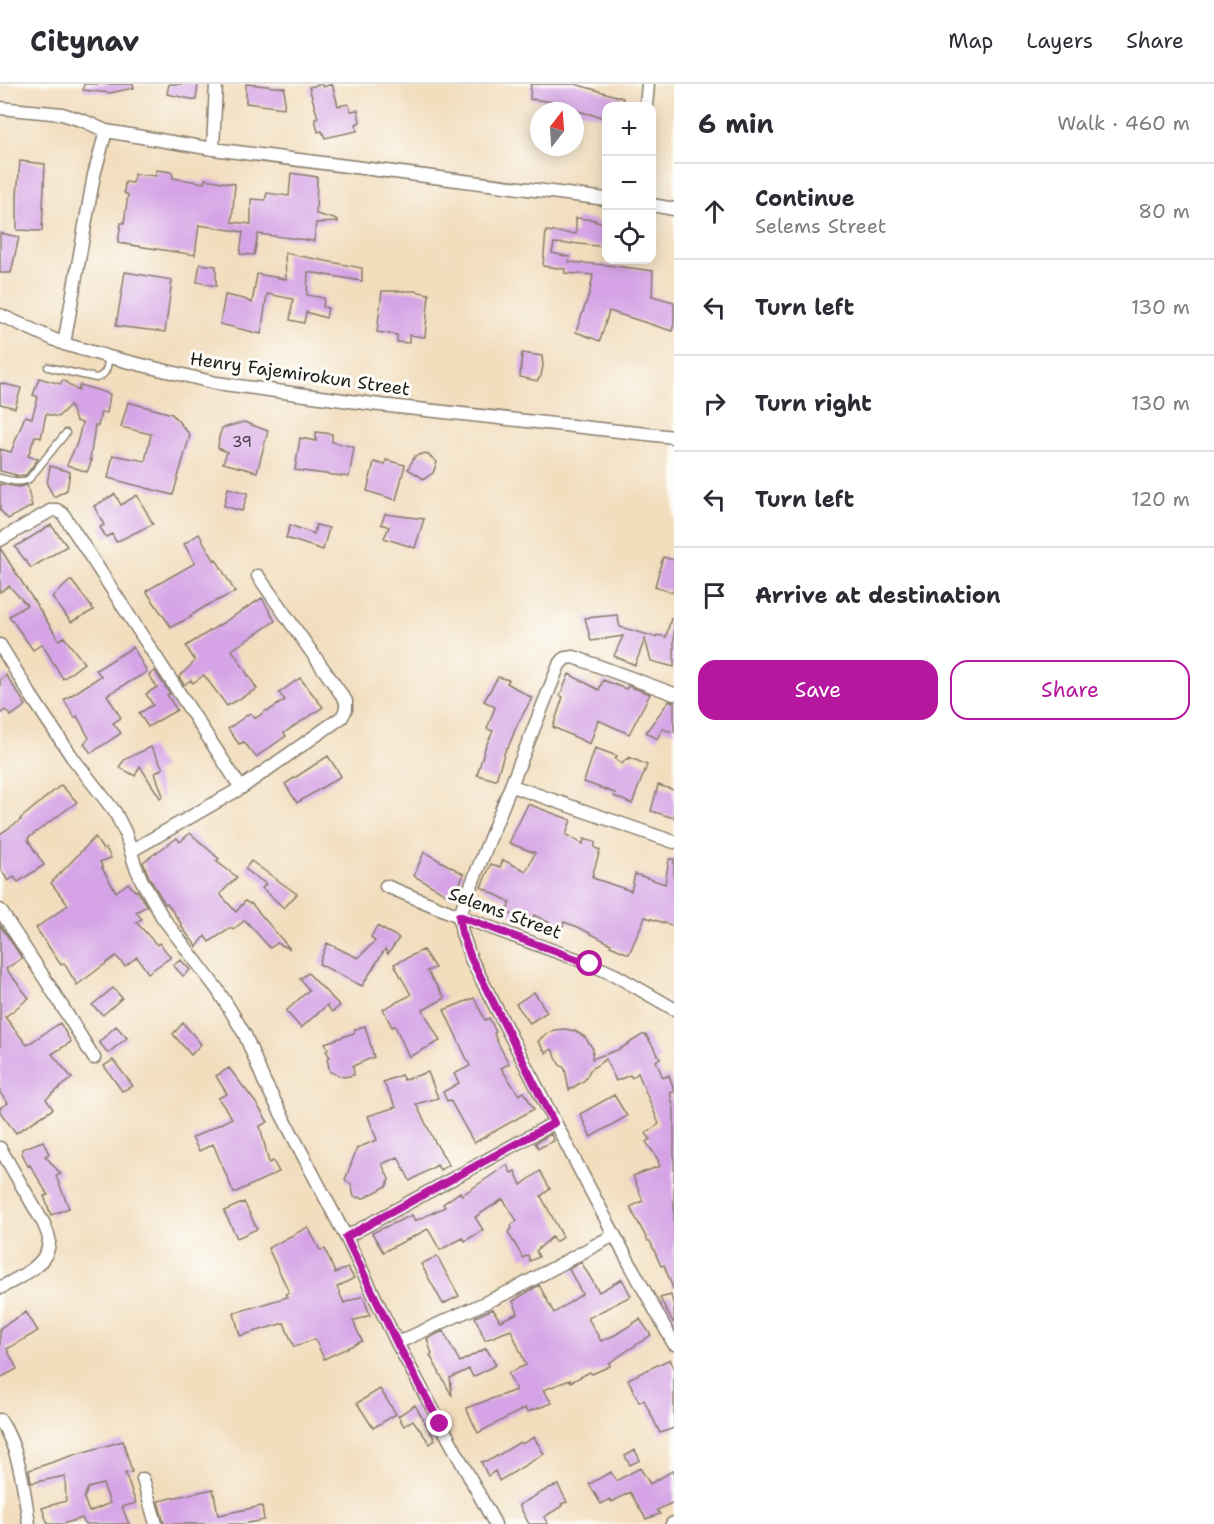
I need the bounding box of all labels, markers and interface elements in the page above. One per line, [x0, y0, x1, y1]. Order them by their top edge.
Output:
text: Citynav [30, 22, 139, 60]
text: Map [948, 27, 993, 55]
text: Layers [1026, 27, 1093, 55]
text: Share [1126, 27, 1184, 55]
north arrow [530, 102, 584, 156]
map controls [602, 102, 656, 264]
button: + [602, 102, 656, 156]
text: 6 min [698, 106, 774, 141]
text: Walk · 460 m [1057, 110, 1190, 136]
button: − [602, 156, 656, 210]
text: Continue [755, 184, 855, 213]
icon: ahead [698, 195, 731, 228]
text: 80 m [1138, 198, 1190, 224]
button: locate [602, 210, 656, 264]
text: Selems Street [755, 213, 887, 239]
icon: left [698, 291, 731, 324]
text: Turn left [755, 293, 854, 322]
text: 130 m [1131, 294, 1190, 320]
street label: Henry Fajemirokun Street [188, 347, 412, 401]
icon: right [698, 387, 731, 420]
text: Turn right [755, 389, 872, 418]
text: 130 m [1131, 390, 1190, 416]
house number: 39 [232, 432, 252, 452]
icon: left [698, 483, 731, 516]
text: Turn left [755, 485, 854, 514]
text: 120 m [1131, 486, 1190, 512]
icon: arrive [698, 579, 731, 612]
text: Arrive at destination [755, 581, 1001, 610]
button: Save [698, 660, 938, 720]
button: Share [950, 660, 1190, 720]
street label: Selems Street [445, 881, 565, 945]
route start [576, 950, 602, 976]
route end [426, 1410, 452, 1436]

